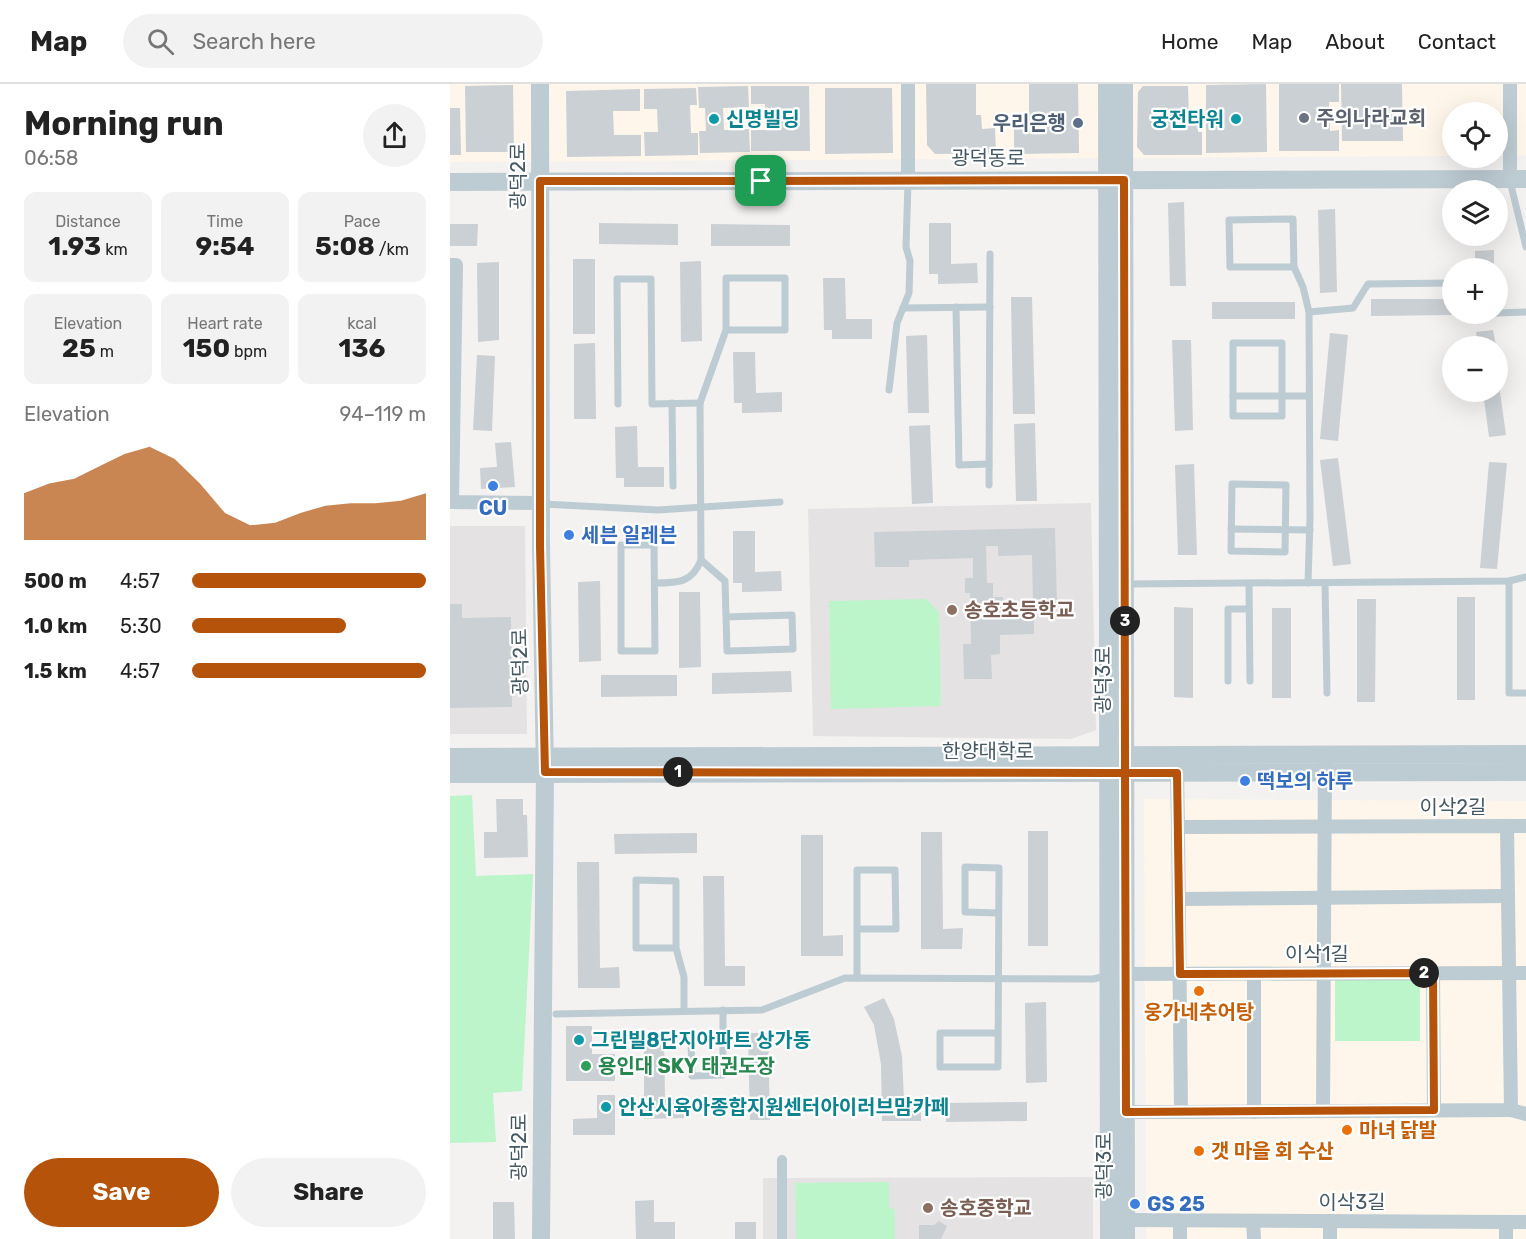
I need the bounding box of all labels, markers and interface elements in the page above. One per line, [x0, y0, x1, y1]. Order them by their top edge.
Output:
search box [123, 14, 543, 68]
text: Map [30, 25, 87, 58]
icon: search [144, 25, 177, 58]
text: Search here [192, 28, 316, 55]
text: Home [1161, 29, 1218, 54]
text: Map [1251, 29, 1292, 54]
text: About [1325, 29, 1385, 54]
text: Contact [1418, 29, 1496, 54]
map controls [1442, 102, 1508, 402]
button: locate [1442, 102, 1508, 168]
text: Morning run [24, 104, 224, 143]
button: share [363, 104, 426, 167]
place label: 주의나라교회 [1316, 106, 1426, 130]
place label: 신명빌딩 [726, 107, 800, 131]
place label: 궁전타워 [1150, 107, 1224, 131]
place label: 우리은행 [992, 111, 1066, 135]
marker: 주의나라교회 [1297, 111, 1311, 125]
marker: 신명빌딩 [707, 112, 721, 126]
marker: 궁전타워 [1229, 112, 1243, 126]
marker: 우리은행 [1071, 116, 1085, 130]
street label: 광덕2로 [506, 143, 530, 209]
text: 06:58 [24, 146, 78, 170]
street label: 광덕동로 [951, 146, 1025, 170]
pin [735, 155, 786, 206]
icon: arrive [744, 164, 777, 197]
button: layers [1442, 180, 1508, 246]
text: Distance [55, 212, 121, 231]
text: Time [207, 212, 243, 231]
text: Pace [344, 212, 380, 231]
text: 1.93 [48, 231, 101, 262]
text: 9:54 [196, 231, 254, 262]
text: 5:08 [315, 231, 375, 262]
text: km [101, 240, 128, 259]
text: /km [375, 240, 409, 259]
button: + [1442, 258, 1508, 324]
text: Elevation [54, 314, 122, 333]
text: Heart rate [187, 314, 263, 333]
text: kcal [347, 314, 377, 333]
text: 25 [62, 333, 96, 364]
text: 150 [183, 333, 230, 364]
text: 136 [339, 333, 385, 364]
button: − [1442, 336, 1508, 402]
text: m [96, 342, 114, 361]
text: bpm [230, 342, 267, 361]
text: Elevation [24, 402, 110, 426]
text: 94–119 m [340, 402, 426, 426]
marker: CU [486, 479, 500, 493]
place label: CU [479, 496, 507, 520]
place label: 세븐 일레븐 [581, 523, 677, 547]
marker: 세븐 일레븐 [562, 528, 576, 542]
text: 500 m [24, 569, 87, 593]
text: 4:57 [120, 569, 160, 593]
place label: 송호초등학교 [964, 598, 1074, 622]
marker: 송호초등학교 [945, 603, 959, 617]
pin: 3 [1110, 606, 1140, 636]
text: 3 [1120, 611, 1130, 630]
text: 1.0 km [24, 614, 87, 638]
text: 5:30 [120, 614, 162, 638]
street label: 광덕2로 [507, 628, 533, 696]
street label: 광덕3로 [1091, 646, 1115, 714]
text: 1.5 km [24, 659, 87, 683]
text: 4:57 [120, 659, 160, 683]
street label: 한양대학로 [942, 739, 1034, 763]
pin: 1 [663, 757, 693, 787]
text: 1 [674, 762, 682, 781]
place label: 떡보의 하루 [1257, 769, 1353, 793]
marker: 떡보의 하루 [1238, 774, 1252, 788]
street label: 이삭2길 [1420, 795, 1486, 819]
street label: 이삭1길 [1285, 942, 1349, 966]
pin: 2 [1409, 958, 1439, 988]
text: 2 [1419, 963, 1429, 982]
marker: 웅가네추어탕 [1192, 984, 1206, 998]
place label: 웅가네추어탕 [1144, 1000, 1254, 1024]
place label: 그린빌8단지아파트 상가동 [591, 1028, 811, 1052]
marker: 그린빌8단지아파트 상가동 [572, 1033, 586, 1047]
place label: 용인대 SKY 태권도장 [598, 1054, 775, 1078]
marker: 용인대 SKY 태권도장 [579, 1059, 593, 1073]
place label: 안산시육아종합지원센터아이러브맘카페 [618, 1095, 949, 1119]
marker: 안산시육아종합지원센터아이러브맘카페 [599, 1100, 613, 1114]
street label: 광덕2로 [507, 1114, 531, 1180]
place label: 마녀 닭발 [1359, 1118, 1437, 1142]
marker: 마녀 닭발 [1340, 1123, 1354, 1137]
street label: 광덕3로 [1092, 1132, 1116, 1200]
place label: 갯 마을 회 수산 [1211, 1139, 1334, 1163]
marker: 갯 마을 회 수산 [1192, 1144, 1206, 1158]
button: Save [24, 1158, 219, 1227]
button: Share [231, 1158, 426, 1227]
street label: 이삭3길 [1318, 1190, 1386, 1214]
place label: GS 25 [1147, 1192, 1205, 1216]
place label: 송호중학교 [940, 1196, 1032, 1220]
marker: GS 25 [1128, 1197, 1142, 1211]
marker: 송호중학교 [921, 1201, 935, 1215]

